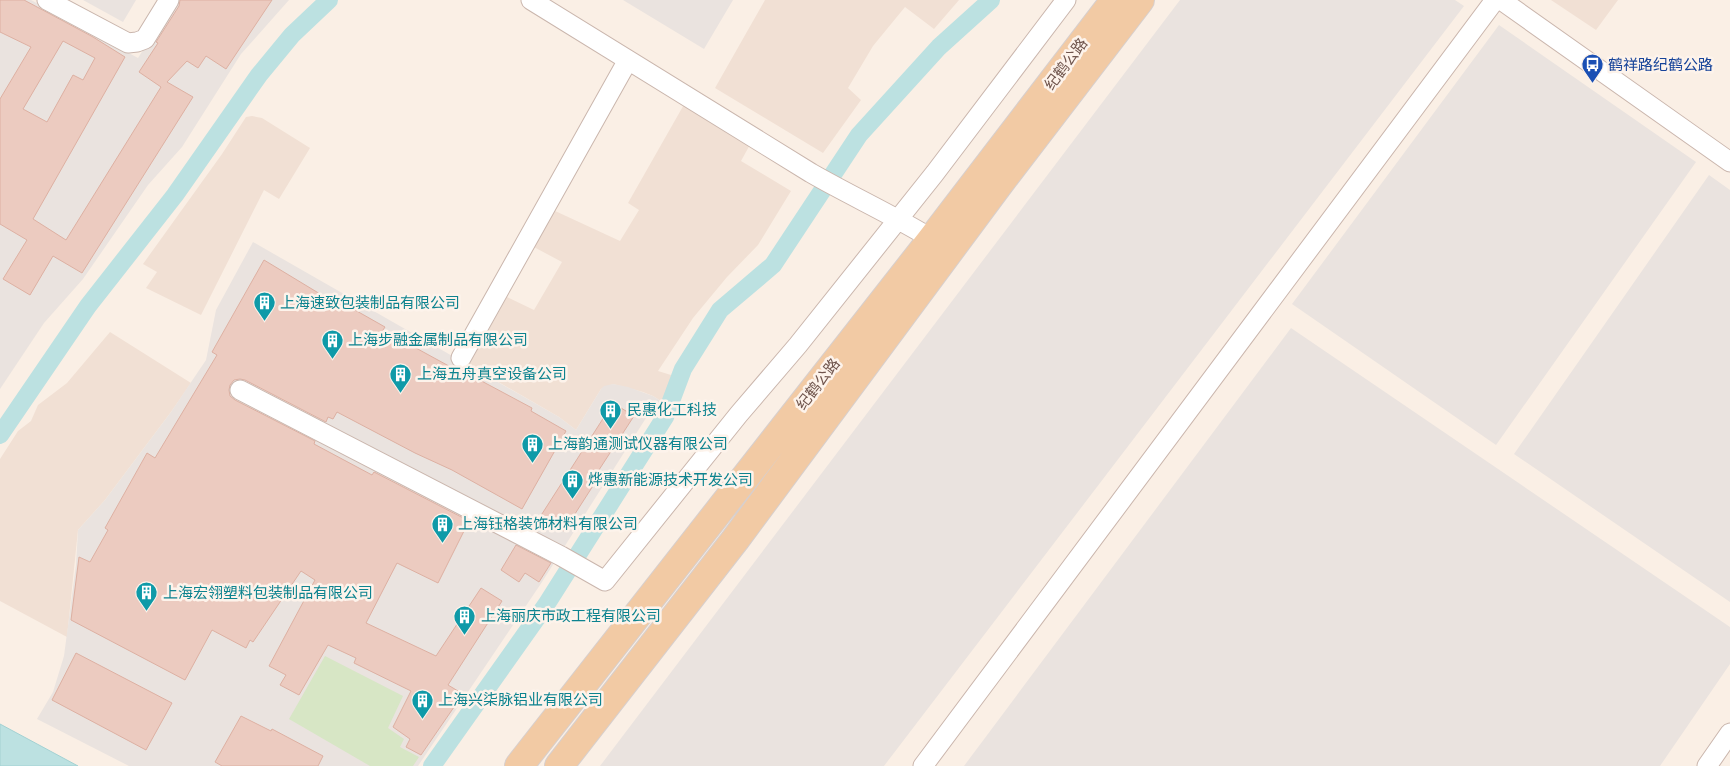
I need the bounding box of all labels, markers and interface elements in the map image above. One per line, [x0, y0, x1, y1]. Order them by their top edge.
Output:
street label: 纪鹤公路 [1041, 35, 1091, 93]
bus stop icon: 鹤祥路纪鹤公路 [1580, 53, 1604, 84]
place label: 鹤祥路纪鹤公路 [1608, 56, 1713, 74]
building icon: 上海速致包装制品有限公司 [252, 291, 276, 322]
place label: 上海速致包装制品有限公司 [280, 294, 460, 312]
building icon: 上海步融金属制品有限公司 [320, 328, 344, 359]
place label: 上海步融金属制品有限公司 [348, 331, 528, 349]
street label: 纪鹤公路 [792, 355, 844, 413]
building icon: 上海五舟真空设备公司 [389, 362, 413, 393]
place label: 上海五舟真空设备公司 [417, 365, 567, 383]
building icon: 民惠化工科技 [599, 398, 623, 429]
place label: 民惠化工科技 [627, 401, 717, 419]
building icon: 上海韵通测试仪器有限公司 [520, 432, 544, 463]
place label: 上海韵通测试仪器有限公司 [548, 435, 728, 453]
building icon: 烨惠新能源技术开发公司 [560, 468, 584, 499]
place label: 烨惠新能源技术开发公司 [588, 471, 753, 489]
building icon: 上海钰格装饰材料有限公司 [430, 512, 454, 543]
place label: 上海钰格装饰材料有限公司 [458, 515, 638, 533]
building icon: 上海宏翎塑料包装制品有限公司 [135, 581, 159, 612]
place label: 上海宏翎塑料包装制品有限公司 [163, 584, 373, 602]
building icon: 上海丽庆市政工程有限公司 [453, 604, 477, 635]
place label: 上海丽庆市政工程有限公司 [481, 607, 661, 625]
building icon: 上海兴柒脉铝业有限公司 [410, 688, 434, 719]
place label: 上海兴柒脉铝业有限公司 [438, 691, 603, 709]

